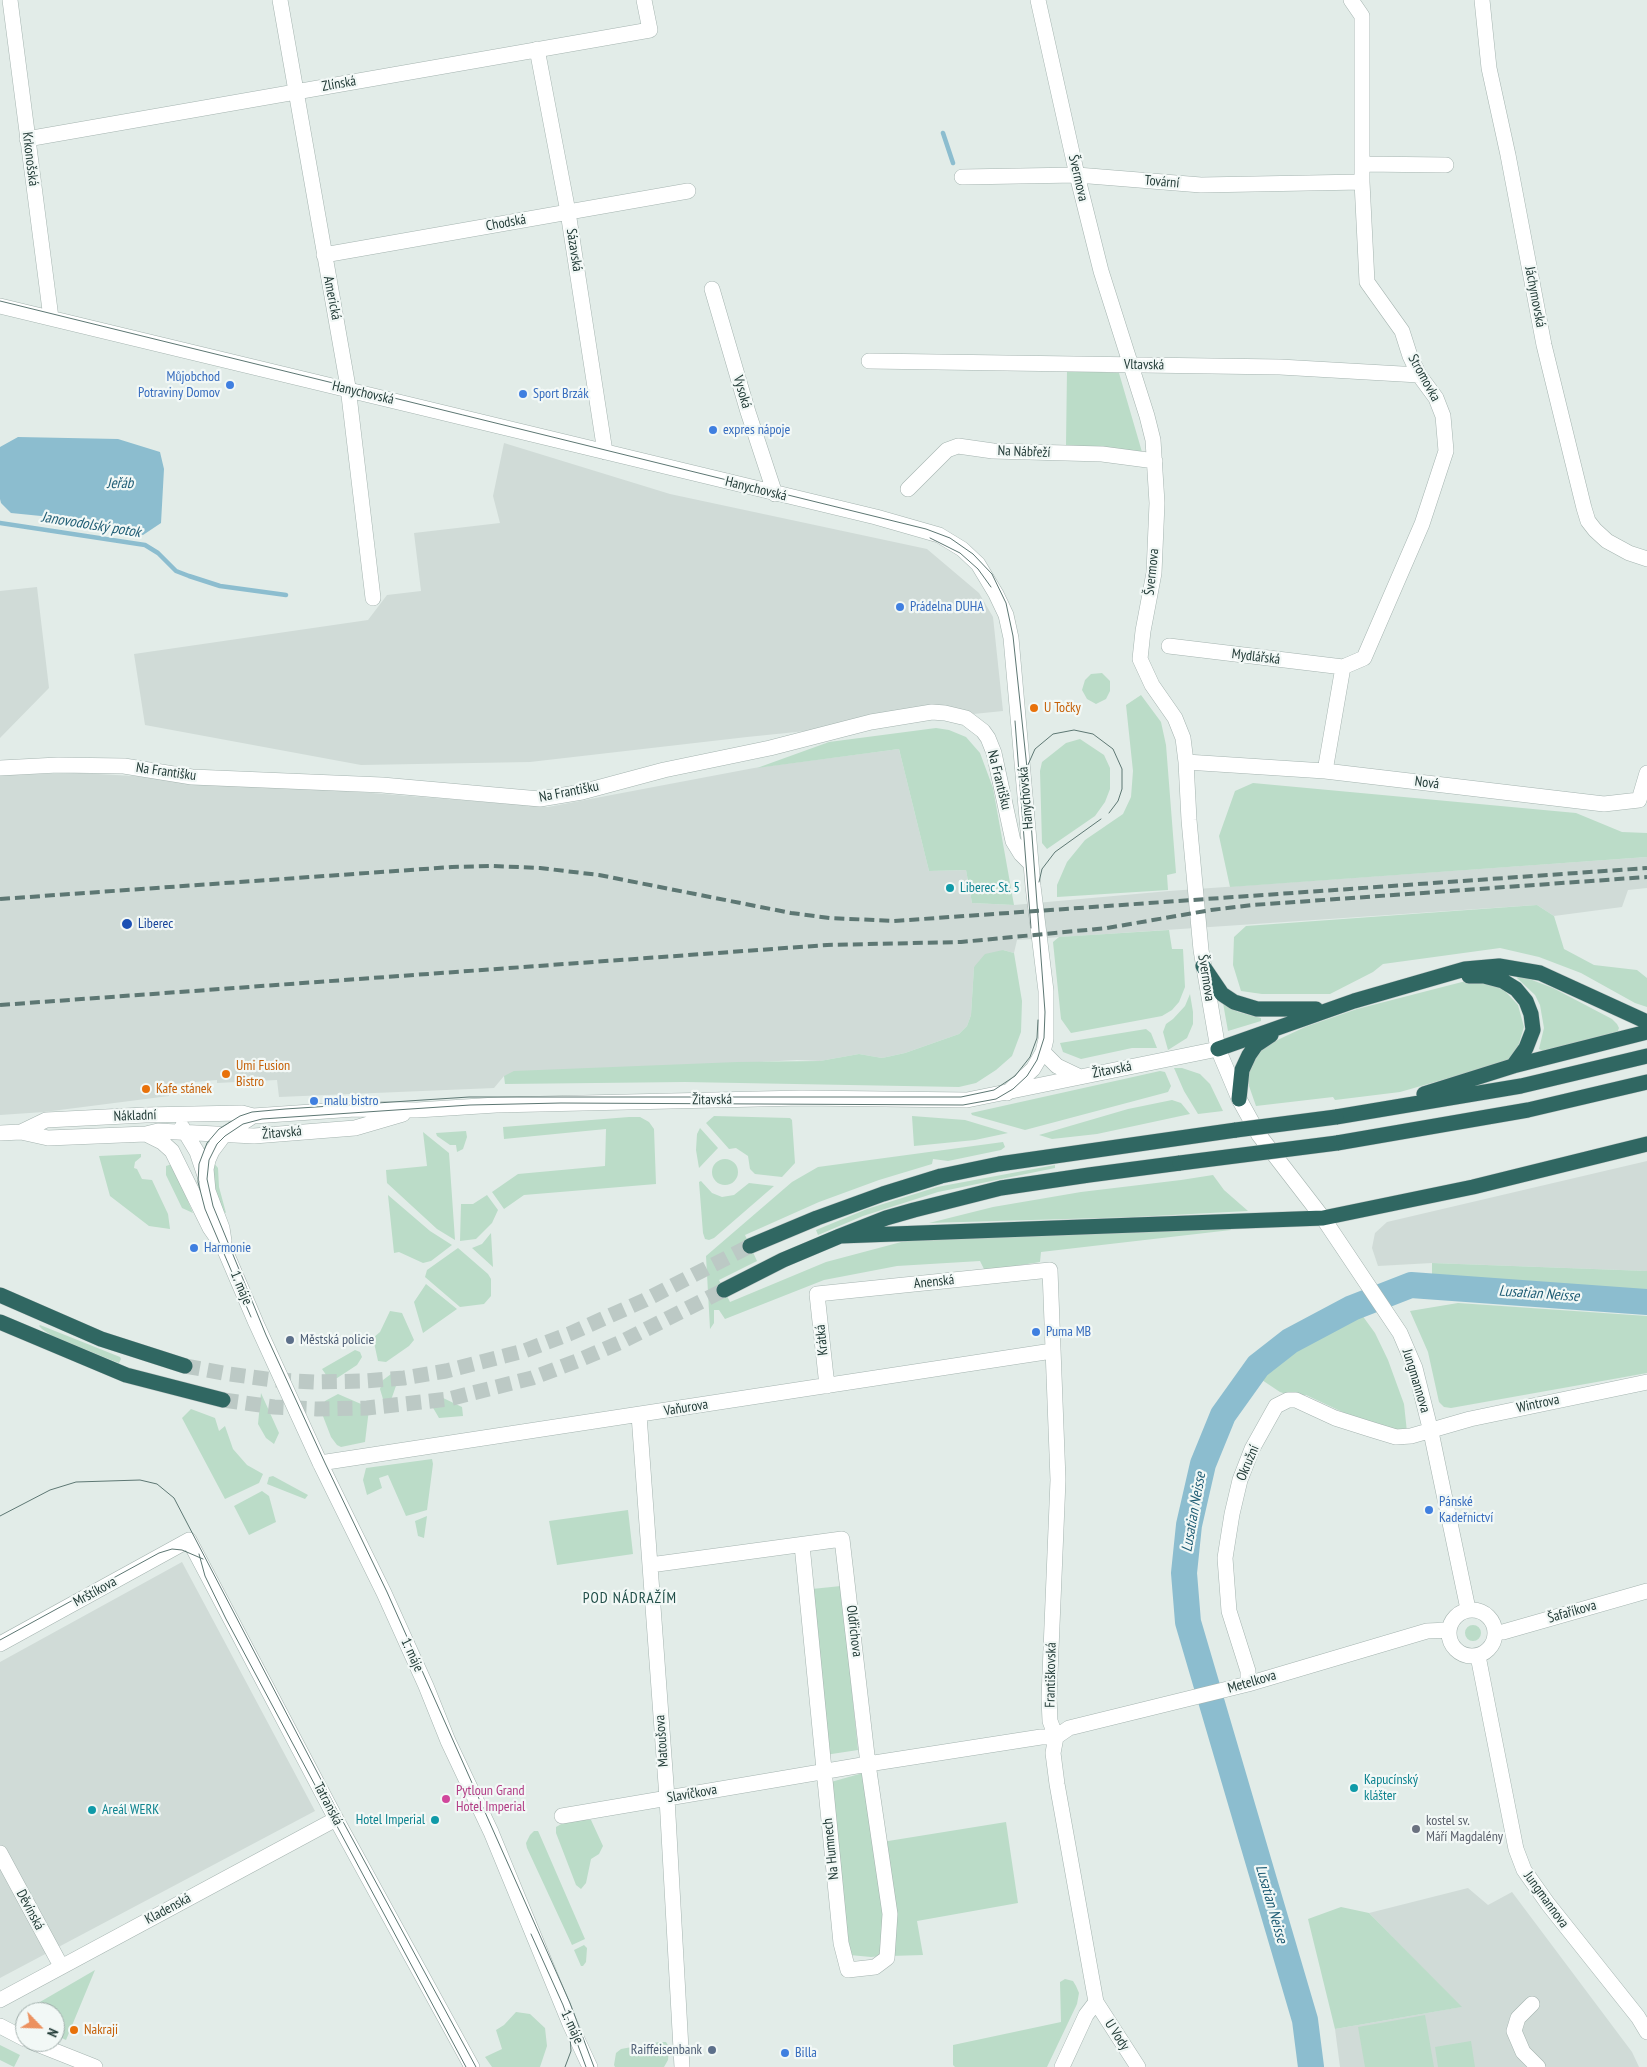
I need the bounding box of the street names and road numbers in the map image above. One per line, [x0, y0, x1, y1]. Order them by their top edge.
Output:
street label: Zlínská [321, 73, 357, 95]
street label: Krkonošská [18, 131, 42, 187]
street label: Švermova [1065, 153, 1091, 203]
street label: Tovární [1144, 172, 1180, 192]
street label: Chodská [485, 211, 527, 235]
street label: Sázavská [562, 227, 586, 273]
street label: Jáchymovská [1521, 265, 1549, 329]
street label: Americká [320, 275, 344, 321]
street label: Stromovka [1404, 352, 1444, 404]
street label: Vltavská [1124, 356, 1164, 374]
street label: Vysoká [729, 374, 755, 410]
street label: Hanychovská [331, 378, 395, 408]
street label: Na Nábřeží [997, 443, 1051, 461]
street label: Hanychovská [724, 473, 788, 505]
street label: Švermova [1141, 548, 1163, 596]
street label: Mydlářská [1231, 646, 1281, 668]
street label: Na Františku [984, 749, 1014, 811]
street label: Na Františku [135, 759, 197, 785]
street label: Hanychovská [1015, 766, 1037, 830]
street label: Nová [1414, 773, 1440, 793]
street label: Na Františku [538, 778, 600, 806]
street label: Švermova [1194, 953, 1218, 1003]
street label: Žitavská [1091, 1058, 1133, 1082]
street label: Žitavská [692, 1091, 732, 1109]
street label: Nákladní [113, 1107, 157, 1125]
street label: Žitavská [261, 1123, 303, 1143]
street label: 1. máje [226, 1268, 256, 1308]
street label: Anenská [913, 1272, 955, 1292]
street label: Krátká [812, 1324, 832, 1356]
street label: Jungmannova [1398, 1347, 1434, 1415]
street label: Wintrova [1515, 1391, 1561, 1417]
street label: Vaňurova [663, 1396, 709, 1420]
street label: Okružní [1233, 1443, 1263, 1483]
street label: Mrštíkova [71, 1573, 119, 1611]
street label: Šafaříkova [1546, 1597, 1598, 1627]
street label: Oldřichova [842, 1604, 866, 1658]
street label: 1. máje [397, 1635, 427, 1675]
street label: Františkovská [1042, 1642, 1060, 1708]
street label: Metelkova [1226, 1667, 1278, 1697]
street label: Matoušova [652, 1714, 672, 1768]
street label: Tatranská [310, 1780, 346, 1828]
street label: Slavíčkova [666, 1781, 718, 1807]
street label: Na Humnech [819, 1817, 843, 1881]
street label: Jungmannova [1520, 1869, 1572, 1931]
street label: Děvínská [12, 1887, 48, 1933]
street label: Kladenská [142, 1890, 194, 1928]
street label: 1. máje [557, 2007, 587, 2047]
street label: U Vody [1101, 2016, 1133, 2054]

